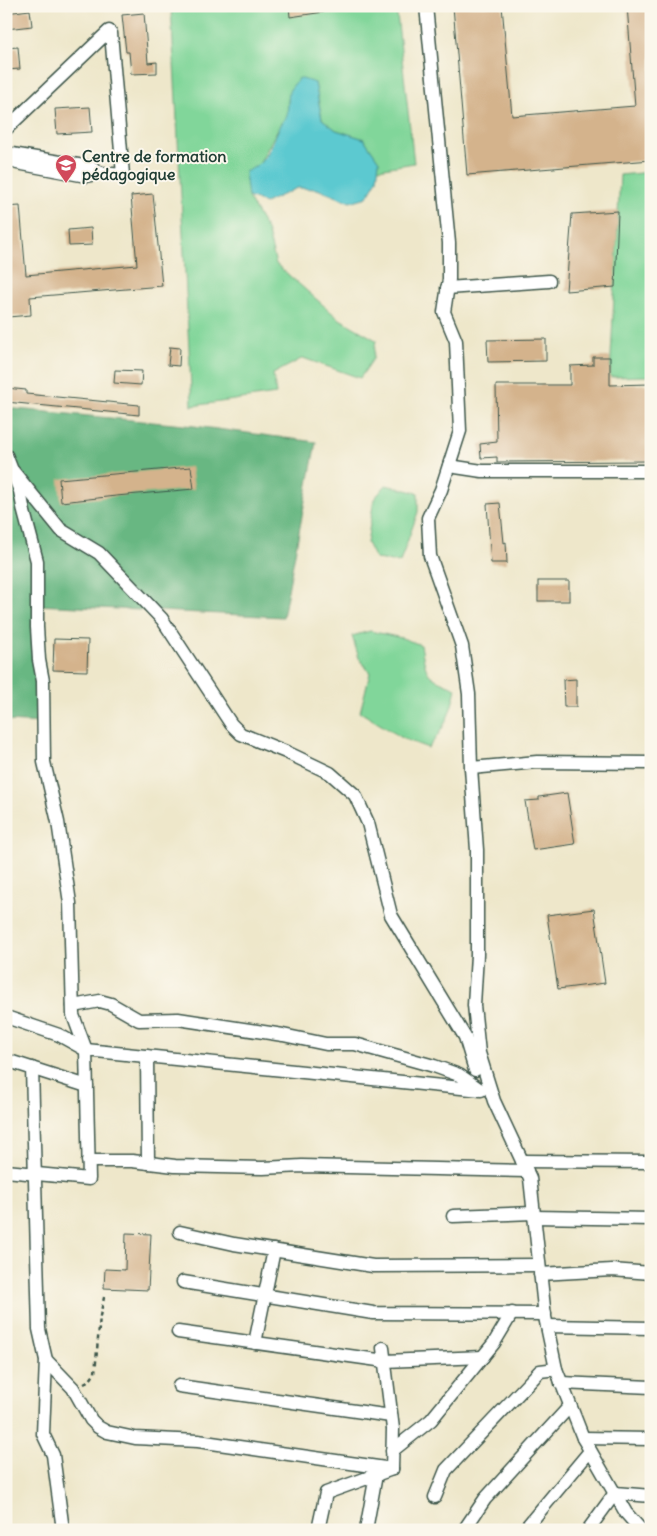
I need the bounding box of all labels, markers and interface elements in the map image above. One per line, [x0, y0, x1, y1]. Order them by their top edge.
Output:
place label: Centre de formation pédagogique [82, 146, 226, 185]
school or university icon: Centre de formation pédagogique [54, 153, 78, 184]

